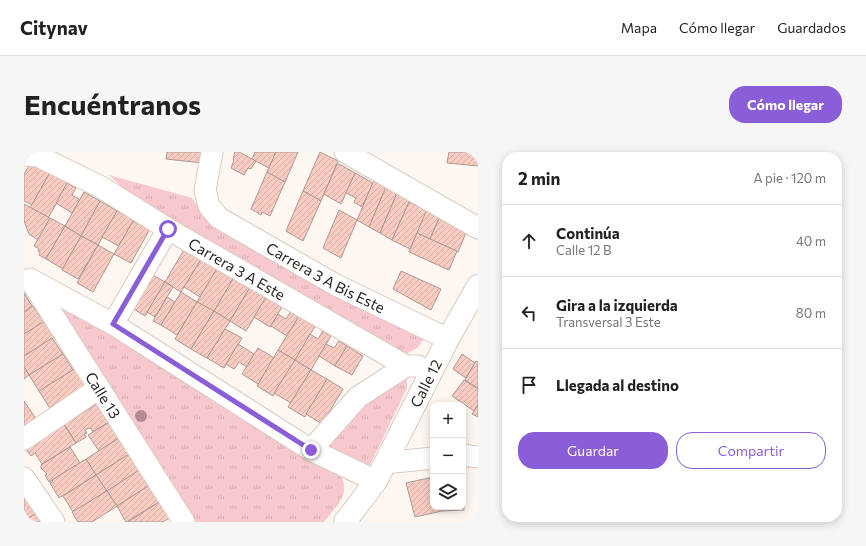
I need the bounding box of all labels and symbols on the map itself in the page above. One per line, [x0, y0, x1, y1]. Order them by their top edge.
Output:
route start [159, 220, 177, 238]
street label: Carrera 3 A Este [185, 234, 289, 304]
street label: Carrera 3 A Bis Este [263, 238, 388, 316]
street label: Calle 12 [406, 356, 445, 410]
street label: Calle 13 [82, 368, 125, 422]
route end [302, 441, 320, 459]

